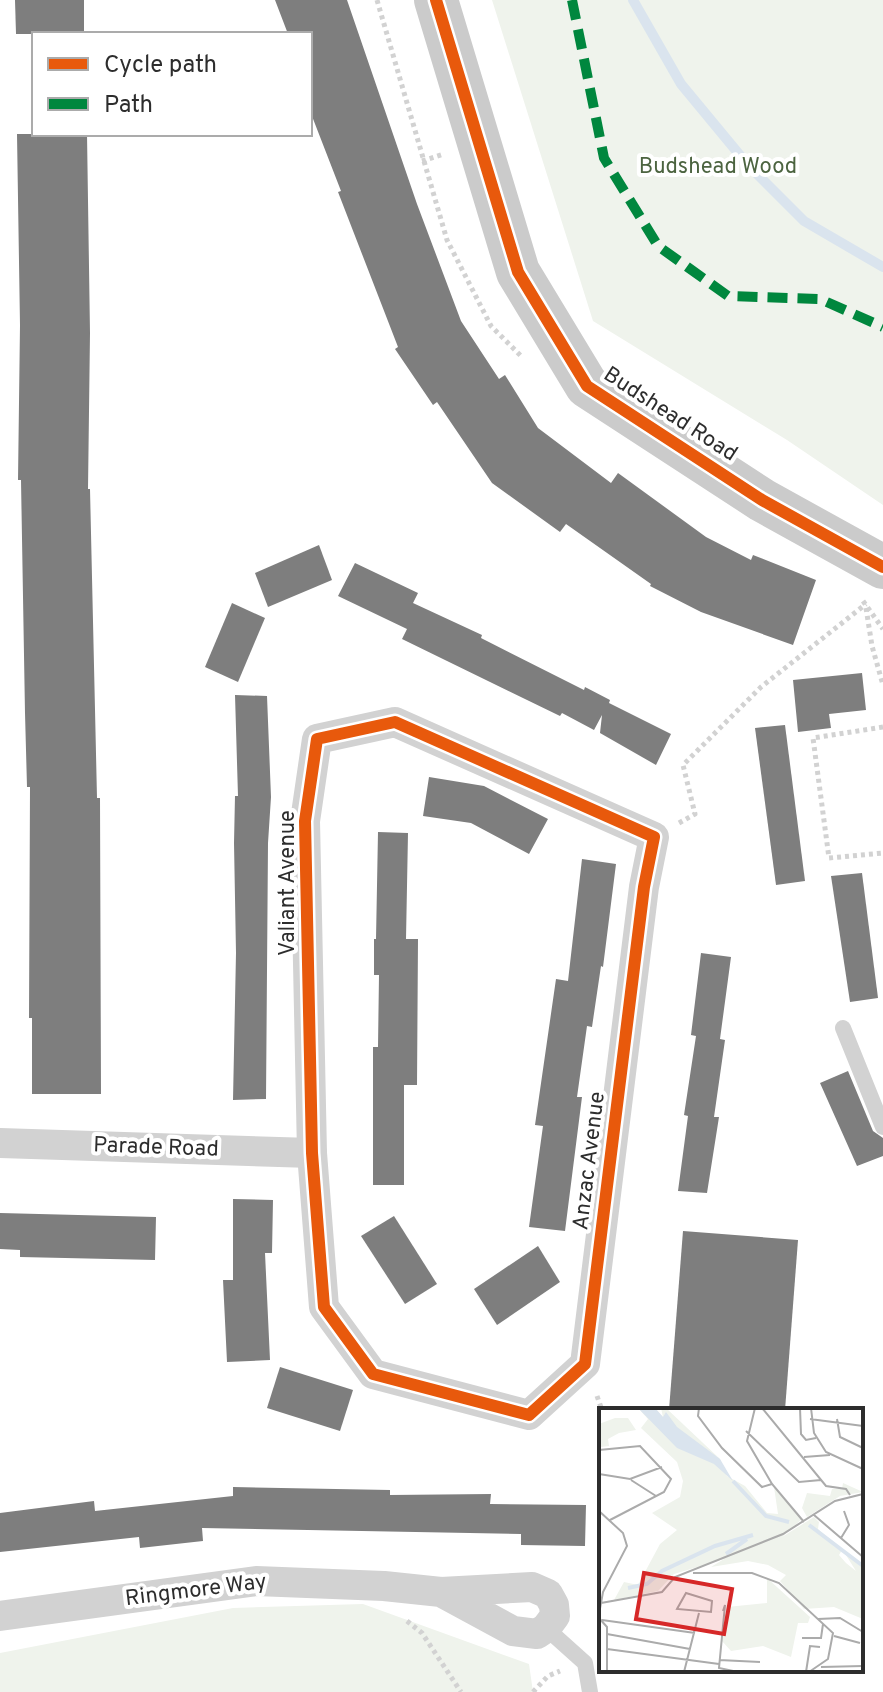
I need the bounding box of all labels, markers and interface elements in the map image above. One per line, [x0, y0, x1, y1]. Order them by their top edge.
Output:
legend [32, 32, 312, 136]
text: Cycle path [104, 51, 217, 81]
text: Path [104, 91, 153, 121]
park label: Budshead Wood [639, 154, 797, 181]
street label: Budshead Road [598, 362, 742, 468]
street label: Valiant Avenue [275, 810, 302, 956]
street label: Anzac Avenue [568, 1090, 612, 1232]
street label: Parade Road [93, 1132, 219, 1164]
inset map [599, 1408, 863, 1672]
street label: Ringmore Way [124, 1569, 268, 1613]

